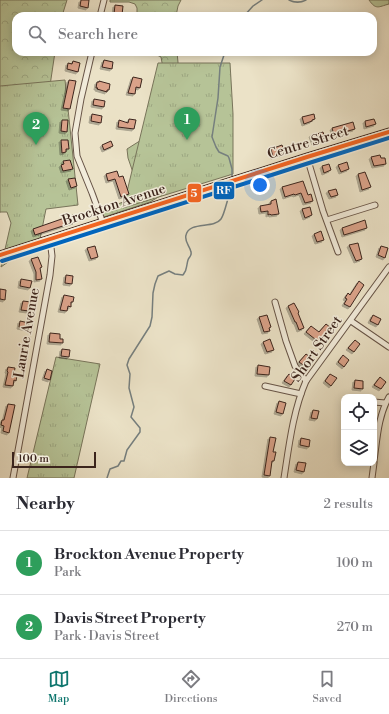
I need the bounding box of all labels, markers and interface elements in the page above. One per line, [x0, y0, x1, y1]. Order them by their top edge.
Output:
search box [12, 12, 377, 56]
icon: search [26, 23, 48, 45]
text: Search here [58, 25, 138, 44]
pin: 1 [174, 107, 200, 140]
pin: 2 [23, 112, 49, 145]
street label: Centre Street [265, 122, 351, 164]
your location [250, 175, 270, 195]
street label: Brockton Avenue [59, 180, 168, 231]
line badge: RF [213, 181, 235, 200]
line badge: 5 [187, 183, 202, 203]
text: RF [216, 184, 232, 198]
text: 5 [191, 187, 198, 201]
street label: Laurie Avenue [10, 286, 44, 380]
street label: Short Street [288, 312, 346, 386]
map controls [341, 394, 377, 466]
button: locate [341, 394, 377, 430]
button: layers [341, 430, 377, 466]
scale bar [12, 450, 96, 469]
text: 100 m [18, 452, 49, 466]
text: Nearby [16, 493, 75, 515]
text: 2 results [324, 496, 373, 512]
text: Brockton Avenue Property [54, 545, 244, 564]
text: 1 [26, 555, 32, 571]
text: 100 m [337, 555, 373, 571]
text: Park [54, 564, 81, 580]
text: Davis Street Property [54, 609, 206, 628]
text: 2 [25, 619, 33, 635]
text: 270 m [337, 619, 373, 635]
text: Park · Davis Street [54, 628, 160, 644]
tab: Map [48, 668, 70, 706]
tab: Directions [165, 668, 218, 706]
tab: Saved [313, 668, 341, 706]

